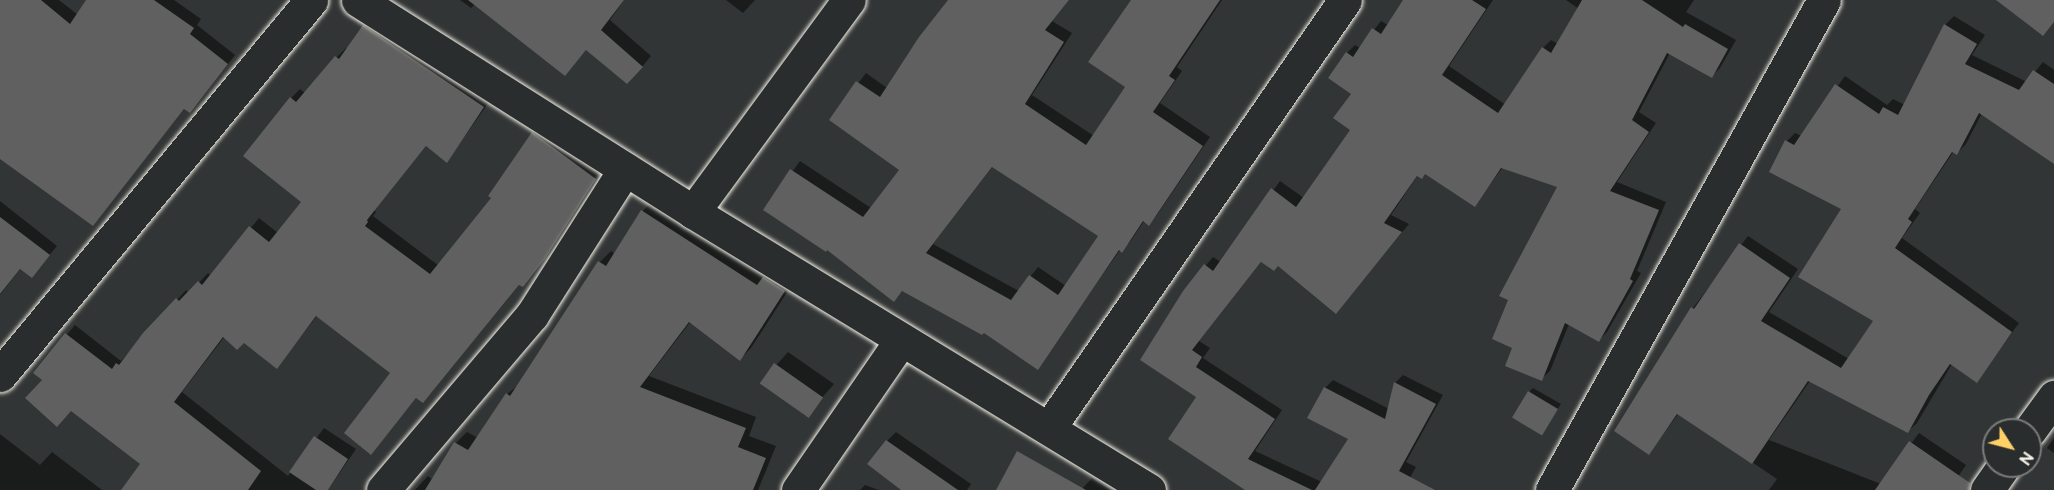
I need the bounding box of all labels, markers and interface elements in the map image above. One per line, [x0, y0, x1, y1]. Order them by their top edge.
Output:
north arrow [1982, 418, 2042, 478]
text: N [2014, 447, 2037, 468]

